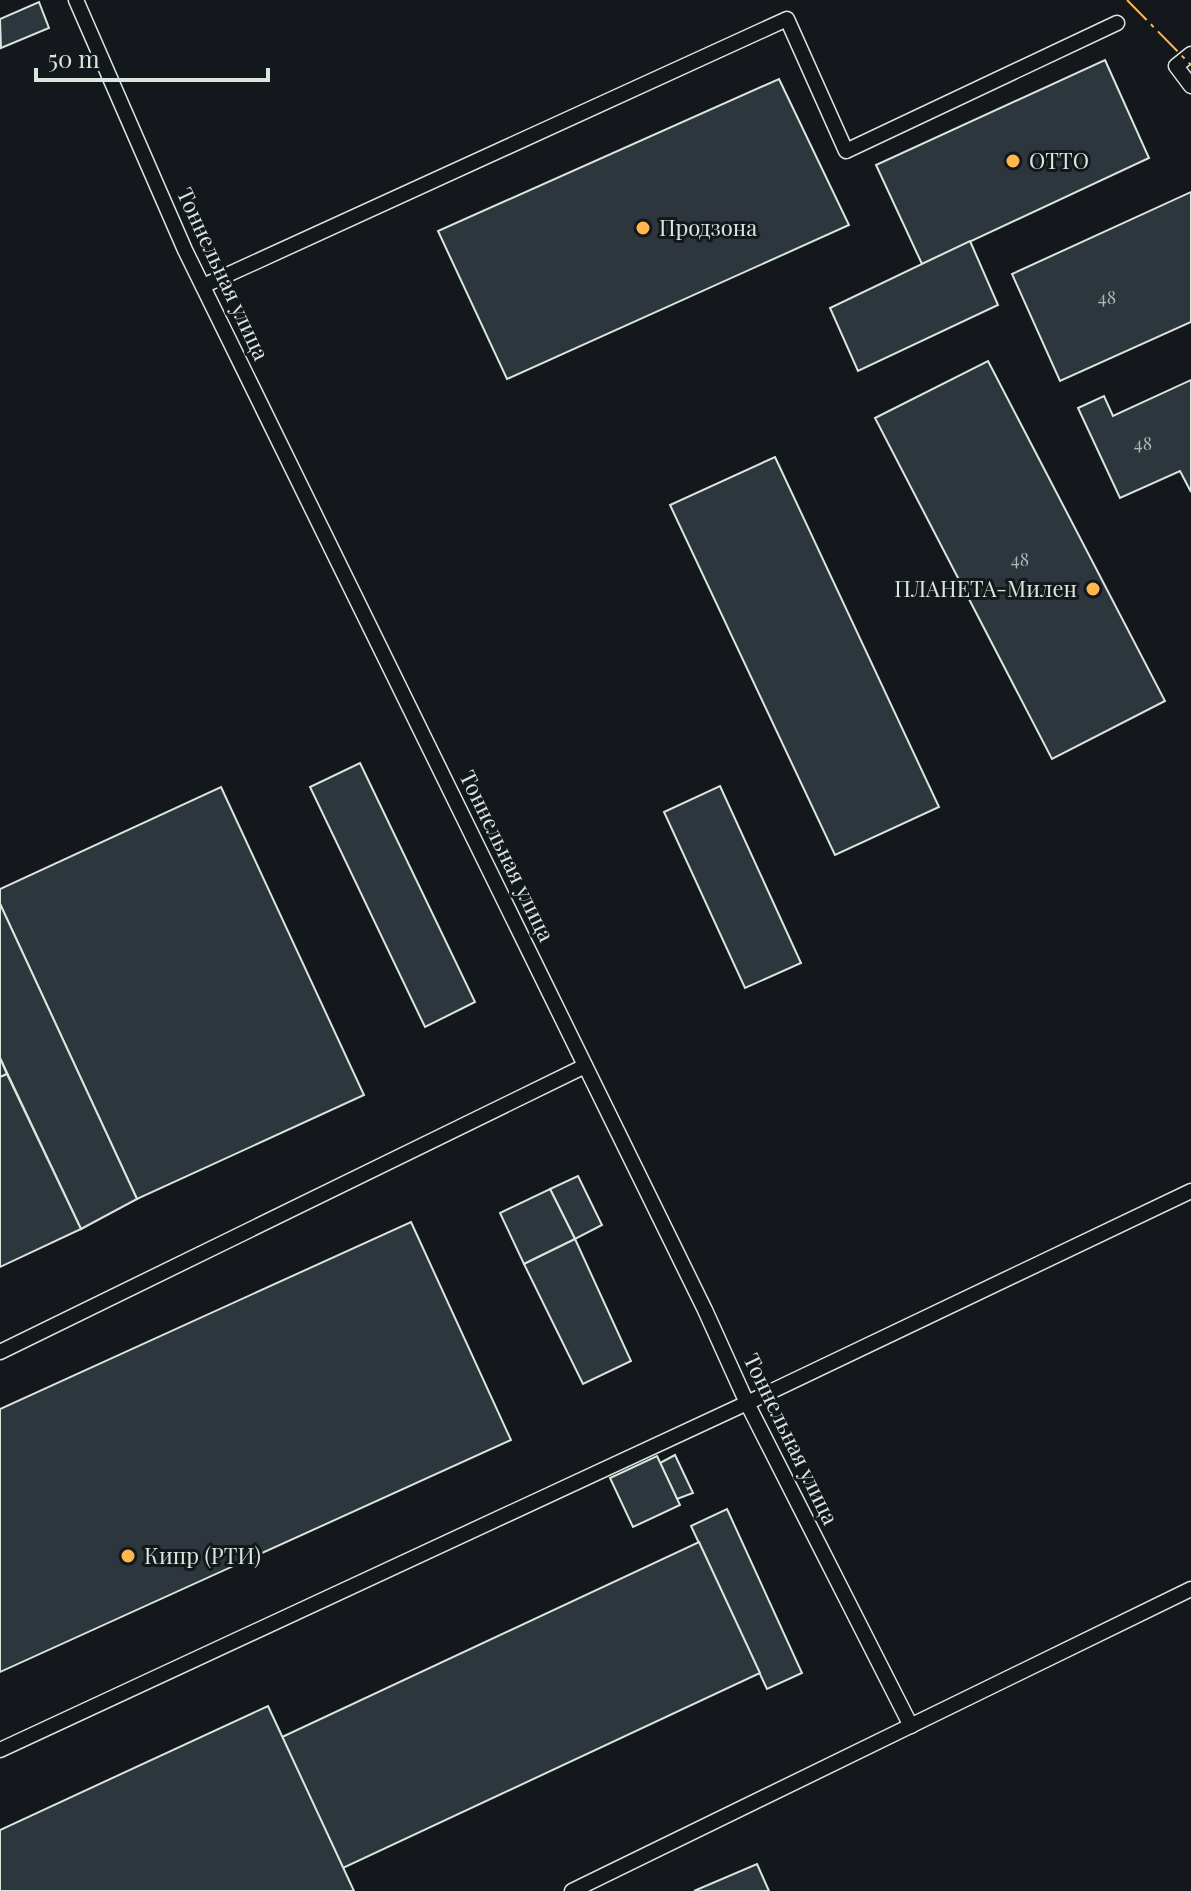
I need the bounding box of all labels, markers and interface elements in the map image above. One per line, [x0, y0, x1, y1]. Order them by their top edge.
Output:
scale bar [36, 32, 268, 82]
text: 50 m [48, 42, 100, 74]
place label: ОТТО [1029, 145, 1089, 175]
marker: ОТТО [1004, 152, 1022, 170]
street label: Тоннельная улица [171, 182, 277, 365]
place label: Продзона [659, 212, 757, 242]
marker: Продзона [634, 219, 652, 237]
house number: 48 [1098, 285, 1116, 309]
house number: 48 [1134, 431, 1152, 455]
house number: 48 [1011, 547, 1029, 571]
place label: ПЛАНЕТА-Милен [894, 573, 1077, 603]
marker: ПЛАНЕТА-Милен [1084, 580, 1102, 598]
street label: Тоннельная улица [453, 765, 562, 946]
street label: Тоннельная улица [737, 1348, 846, 1529]
place label: Кипр (РТИ) [144, 1540, 261, 1570]
marker: Кипр (РТИ) [119, 1547, 137, 1565]

